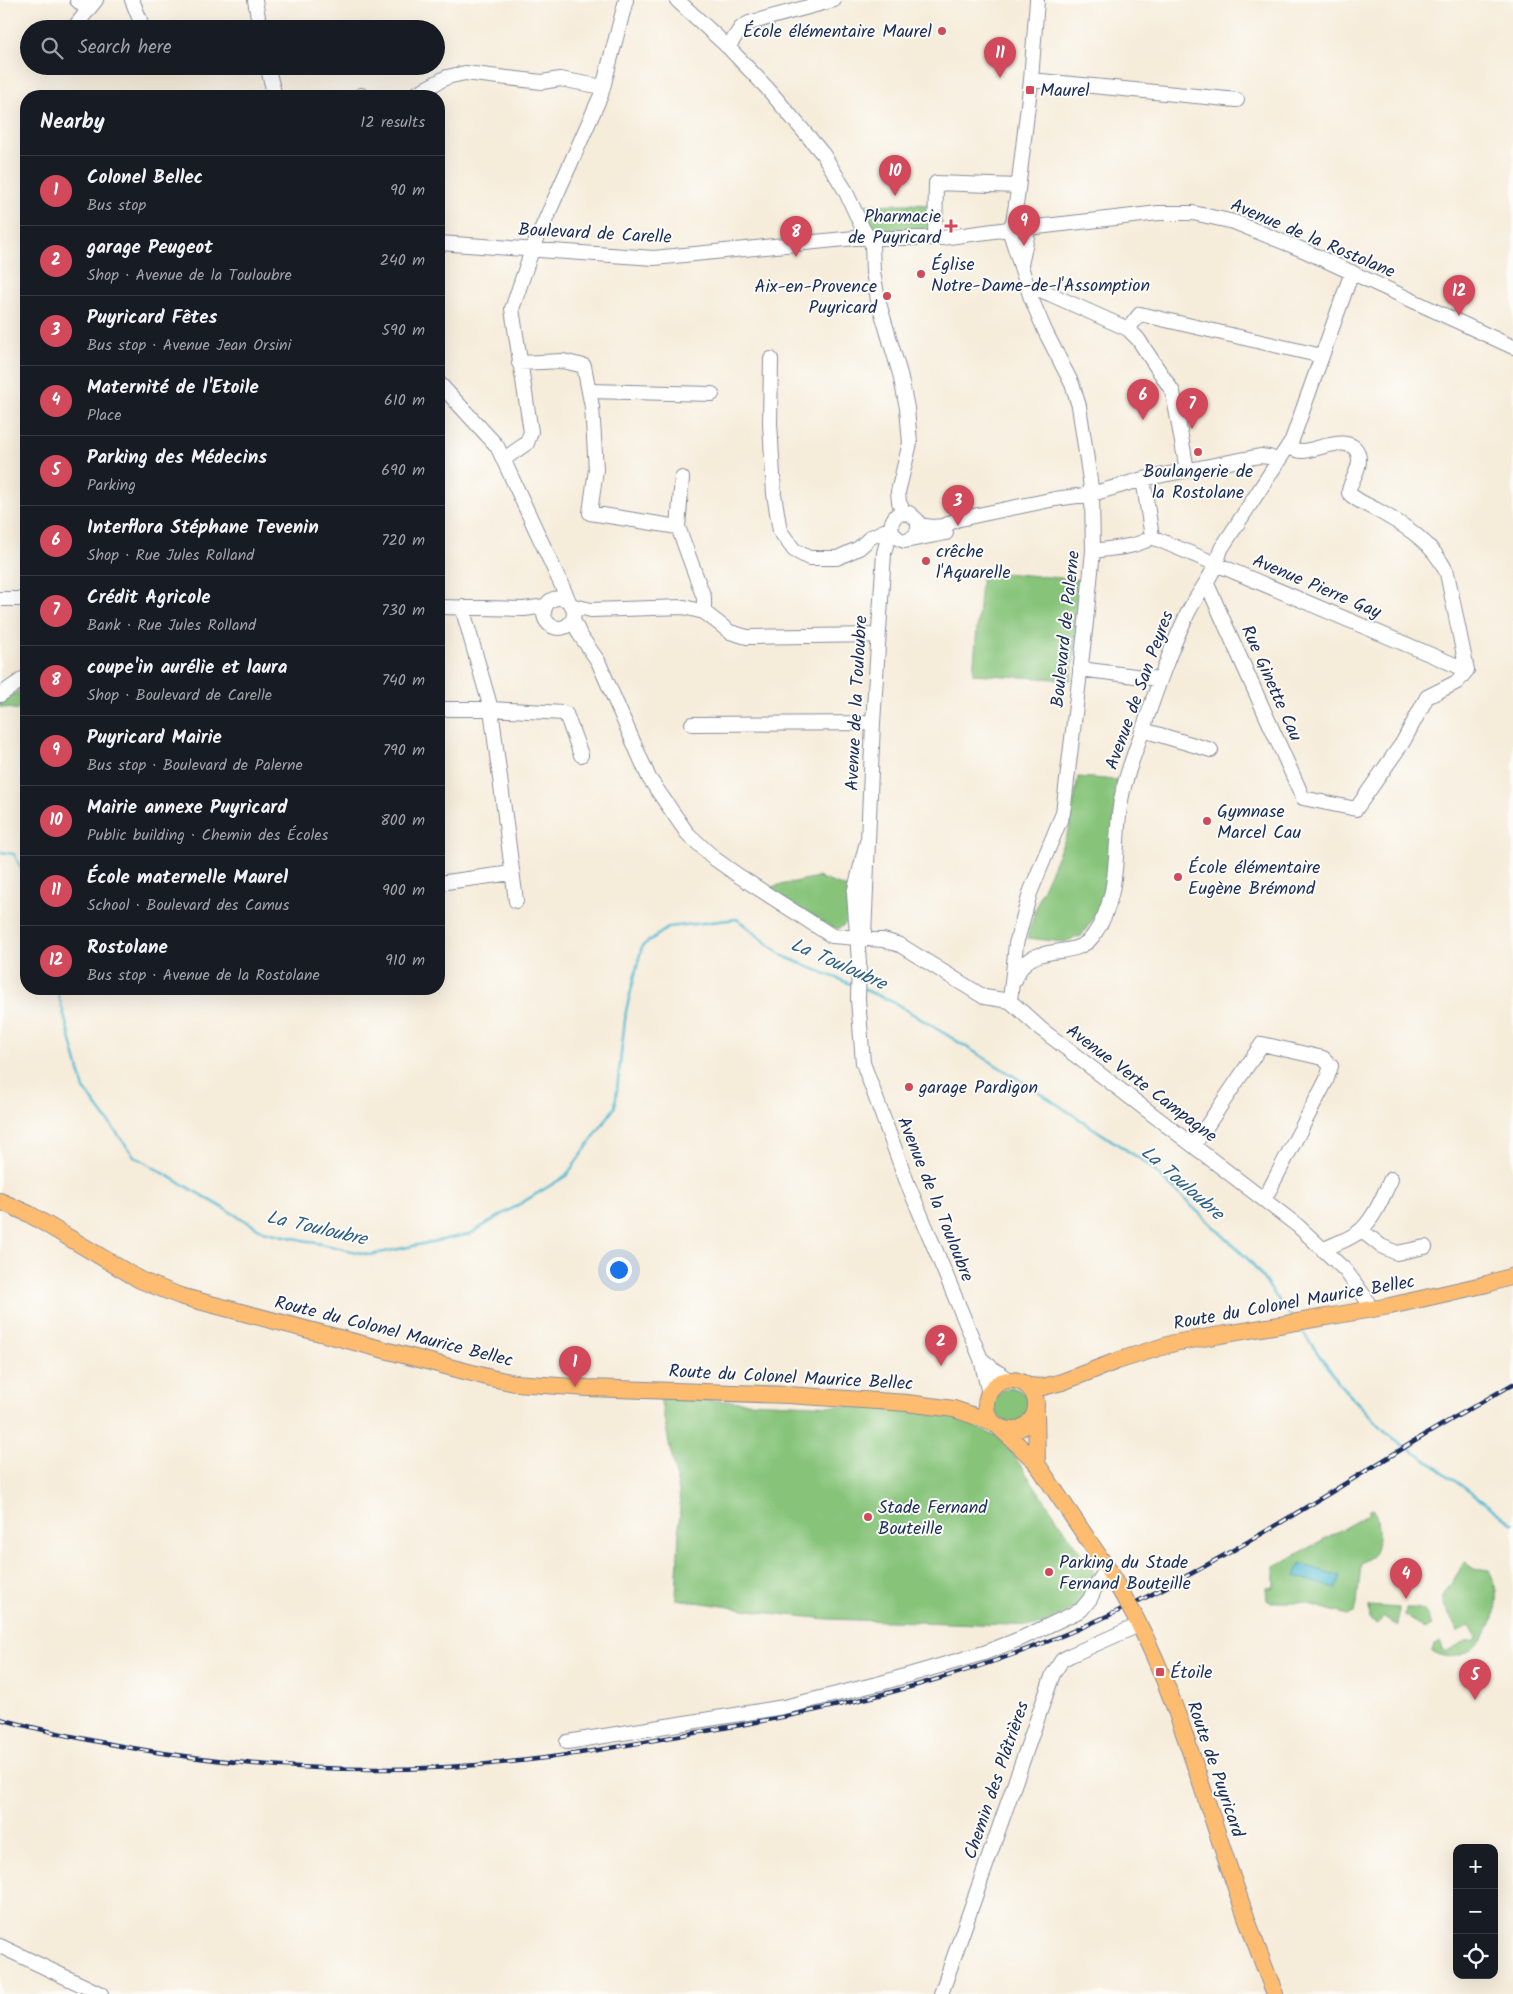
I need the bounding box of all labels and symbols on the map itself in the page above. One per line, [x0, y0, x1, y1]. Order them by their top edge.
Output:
place label: École élémentaire Maurel [743, 18, 933, 47]
marker: École élémentaire Maurel [936, 25, 948, 37]
pin: 11 [984, 37, 1016, 78]
place label: Maurel [1040, 77, 1090, 106]
marker: Maurel [1024, 84, 1036, 96]
pin: 10 [879, 155, 911, 196]
street label: Avenue de la Rostolane [1225, 192, 1399, 287]
place label: Pharmacie de Puyricard [848, 203, 942, 253]
pin: 9 [1008, 205, 1040, 246]
street label: Boulevard de Carelle [518, 216, 672, 253]
pin: 8 [780, 216, 812, 257]
marker: Pharmacie de Puyricard [945, 220, 957, 232]
place label: Église Notre-Dame-de-l'Assomption [931, 251, 1150, 301]
marker: Église Notre-Dame-de-l'Assomption [915, 268, 927, 280]
place label: Aix-en-Provence Puyricard [755, 273, 878, 323]
pin: 12 [1443, 275, 1475, 316]
marker: Aix-en-Provence Puyricard [881, 290, 893, 302]
pin: 6 [1127, 379, 1159, 420]
pin: 7 [1176, 388, 1208, 429]
marker: Boulangerie de la Rostolane [1192, 446, 1204, 458]
place label: Boulangerie de la Rostolane [1143, 458, 1253, 508]
pin: 3 [942, 485, 974, 526]
place label: crêche l'Aquarelle [936, 538, 1011, 588]
street label: Avenue Pierre Gay [1247, 547, 1386, 628]
street label: Boulevard de Palerne [1044, 549, 1089, 709]
marker: crêche l'Aquarelle [920, 555, 932, 567]
street label: Avenue de San Peyres [1098, 607, 1183, 774]
street label: Avenue de la Touloubre [838, 615, 877, 792]
street label: Rue Ginette Cau [1232, 621, 1309, 747]
place label: Gymnase Marcel Cau [1217, 798, 1302, 848]
marker: Gymnase Marcel Cau [1201, 815, 1213, 827]
place label: École élémentaire Eugène Brémond [1188, 854, 1320, 904]
marker: École élémentaire Eugène Brémond [1172, 871, 1184, 883]
water label: La Touloubre [785, 930, 893, 1000]
street label: Avenue Verte Campagne [1059, 1018, 1223, 1151]
place label: garage Pardigon [918, 1074, 1038, 1103]
marker: garage Pardigon [903, 1081, 915, 1093]
street label: Avenue de la Touloubre [888, 1113, 981, 1286]
water label: La Touloubre [1133, 1139, 1232, 1230]
water label: La Touloubre [263, 1203, 372, 1256]
your location [606, 1257, 632, 1283]
street label: Route du Colonel Maurice Bellec [1171, 1268, 1417, 1339]
street label: Route du Colonel Maurice Bellec [271, 1289, 516, 1376]
pin: 2 [925, 1325, 957, 1366]
pin: 1 [559, 1346, 591, 1387]
street label: Route du Colonel Maurice Bellec [668, 1358, 914, 1399]
place label: Stade Fernand Bouteille [878, 1494, 988, 1544]
marker: Stade Fernand Bouteille [862, 1511, 874, 1523]
place label: Parking du Stade Fernand Bouteille [1059, 1549, 1191, 1599]
pin: 4 [1390, 1558, 1422, 1599]
marker: Parking du Stade Fernand Bouteille [1043, 1566, 1055, 1578]
place label: Étoile [1170, 1659, 1212, 1688]
pin: 5 [1459, 1659, 1491, 1700]
marker: Étoile [1154, 1666, 1166, 1678]
street label: Chemin des Plâtrières [957, 1697, 1038, 1863]
street label: Route de Puyricard [1178, 1697, 1252, 1842]

